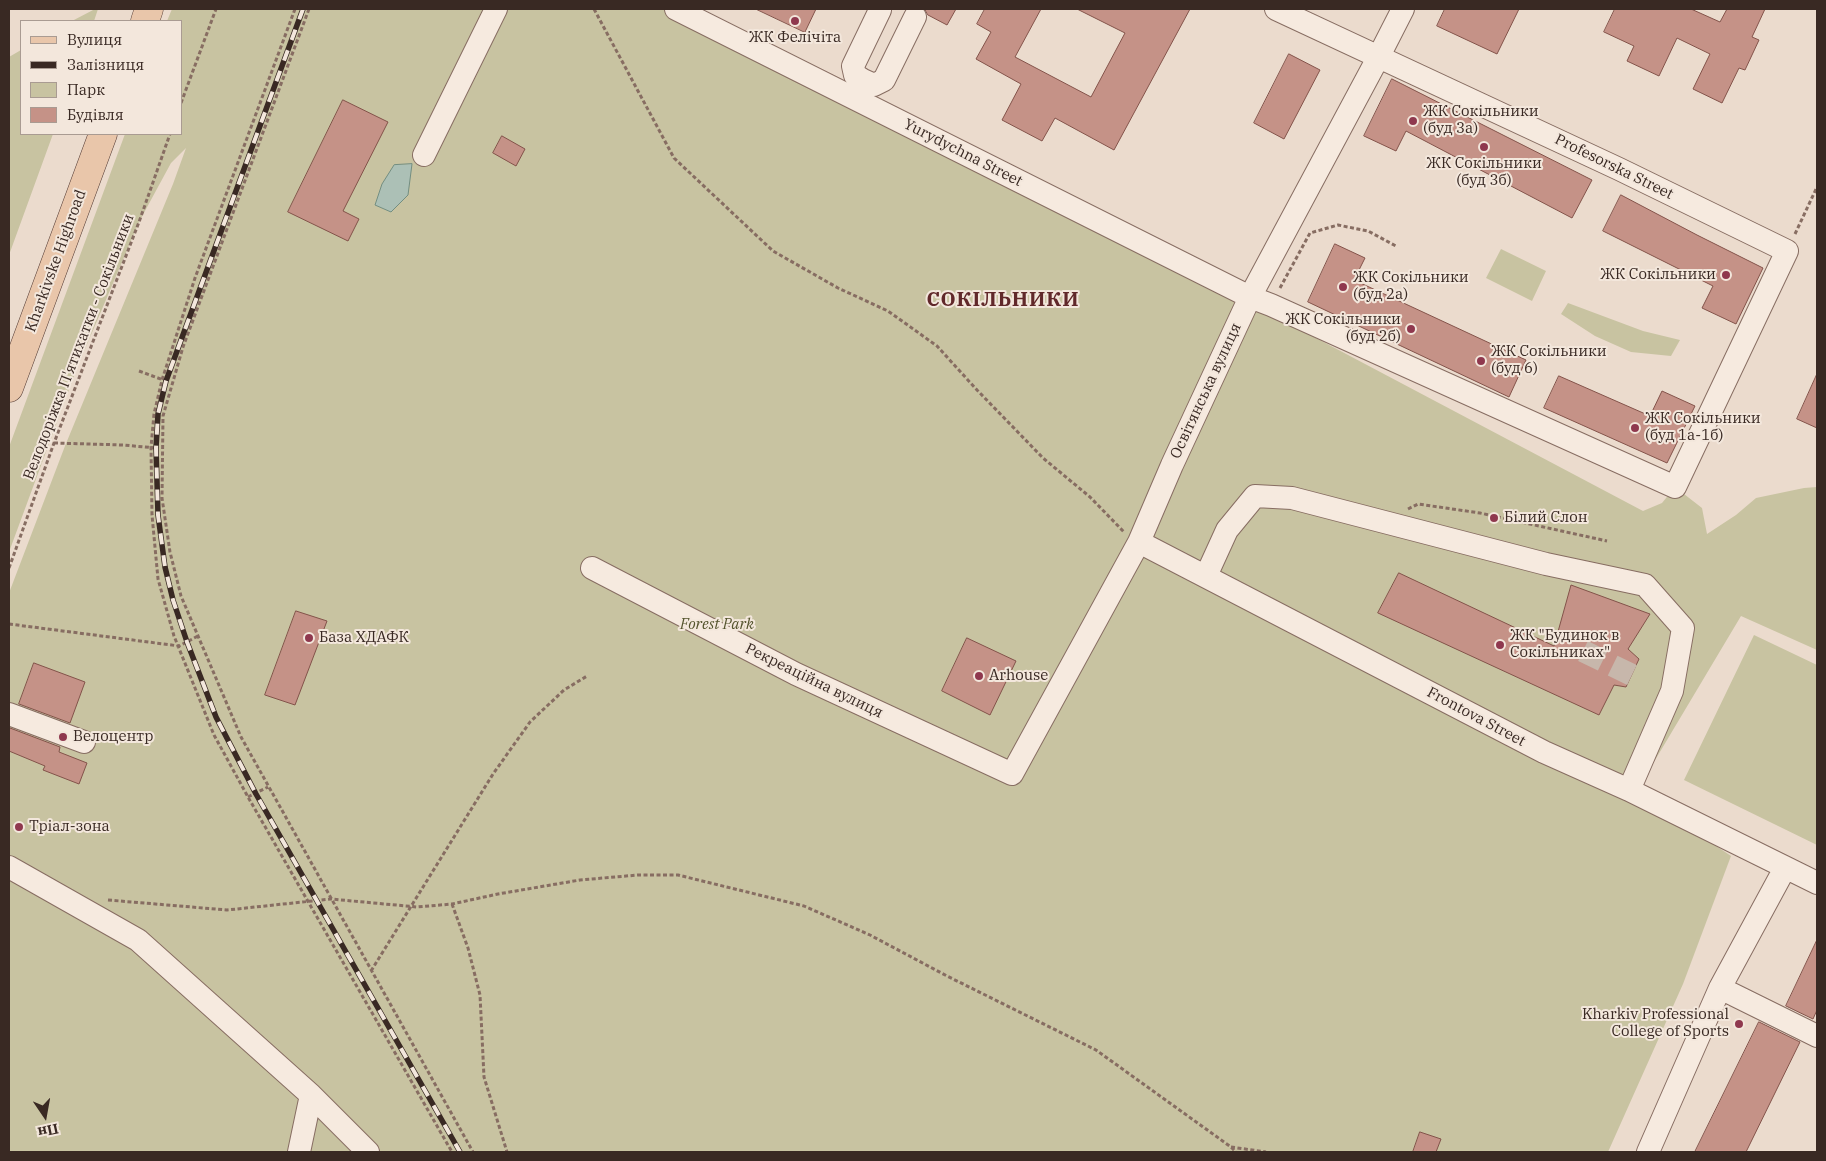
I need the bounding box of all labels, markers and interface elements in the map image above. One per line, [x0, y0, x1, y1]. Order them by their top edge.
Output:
marker: ЖК Фелічіта [789, 15, 801, 27]
legend [20, 20, 182, 135]
place label: ЖК Фелічіта [749, 29, 841, 47]
text: Вулиця [67, 30, 122, 49]
text: Залізниця [67, 55, 144, 74]
text: Парк [67, 80, 105, 99]
place label: ЖК Сокільники (буд 3а) [1423, 103, 1539, 138]
text: Будівля [67, 105, 124, 124]
street label: Yurydychna Street [901, 115, 1025, 191]
marker: ЖК Сокільники (буд 3а) [1407, 115, 1419, 127]
street label: Profesorska Street [1552, 130, 1676, 204]
marker: ЖК Сокільники (буд 3б) [1478, 141, 1490, 153]
place label: ЖК Сокільники (буд 3б) [1426, 155, 1542, 190]
street label: Kharkivske Highroad [22, 187, 90, 335]
street label: Велодоріжка П'ятихатки - Сокільники [20, 211, 138, 483]
place label: ЖК Сокільники [1600, 266, 1716, 284]
place label: ЖК Сокільники (буд 2а) [1353, 269, 1469, 304]
marker: ЖК Сокільники [1720, 269, 1732, 281]
marker: ЖК Сокільники (буд 2а) [1337, 281, 1349, 293]
district label: СОКІЛЬНИКИ [925, 288, 1081, 312]
place label: ЖК Сокільники (буд 2б) [1285, 311, 1401, 346]
street label: Освітянська вулиця [1167, 320, 1245, 462]
marker: ЖК Сокільники (буд 2б) [1405, 323, 1417, 335]
place label: ЖК Сокільники (буд 6) [1491, 343, 1607, 378]
marker: ЖК Сокільники (буд 6) [1475, 355, 1487, 367]
place label: ЖК Сокільники (буд 1а-1б) [1645, 410, 1761, 445]
marker: ЖК Сокільники (буд 1а-1б) [1629, 422, 1641, 434]
place label: Білий Слон [1504, 509, 1588, 527]
marker: Білий Слон [1488, 512, 1500, 524]
park label: Forest Park [680, 616, 754, 634]
place label: ЖК "Будинок в Сокільниках" [1510, 627, 1619, 662]
place label: База ХДАФК [319, 629, 409, 647]
marker: База ХДАФК [303, 632, 315, 644]
marker: ЖК "Будинок в Сокільниках" [1494, 639, 1506, 651]
street label: Рекреаційна вулиця [742, 640, 886, 722]
place label: Arhouse [989, 667, 1048, 685]
marker: Arhouse [973, 670, 985, 682]
street label: Frontova Street [1424, 683, 1528, 751]
place label: Велоцентр [73, 728, 153, 746]
marker: Велоцентр [57, 731, 69, 743]
place label: Тріал-зона [29, 818, 110, 836]
marker: Тріал-зона [13, 821, 25, 833]
place label: Kharkiv Professional College of Sports [1582, 1006, 1729, 1041]
marker: Kharkiv Professional College of Sports [1733, 1018, 1745, 1030]
north arrow [20, 1091, 70, 1141]
text: Пн [36, 1120, 60, 1142]

